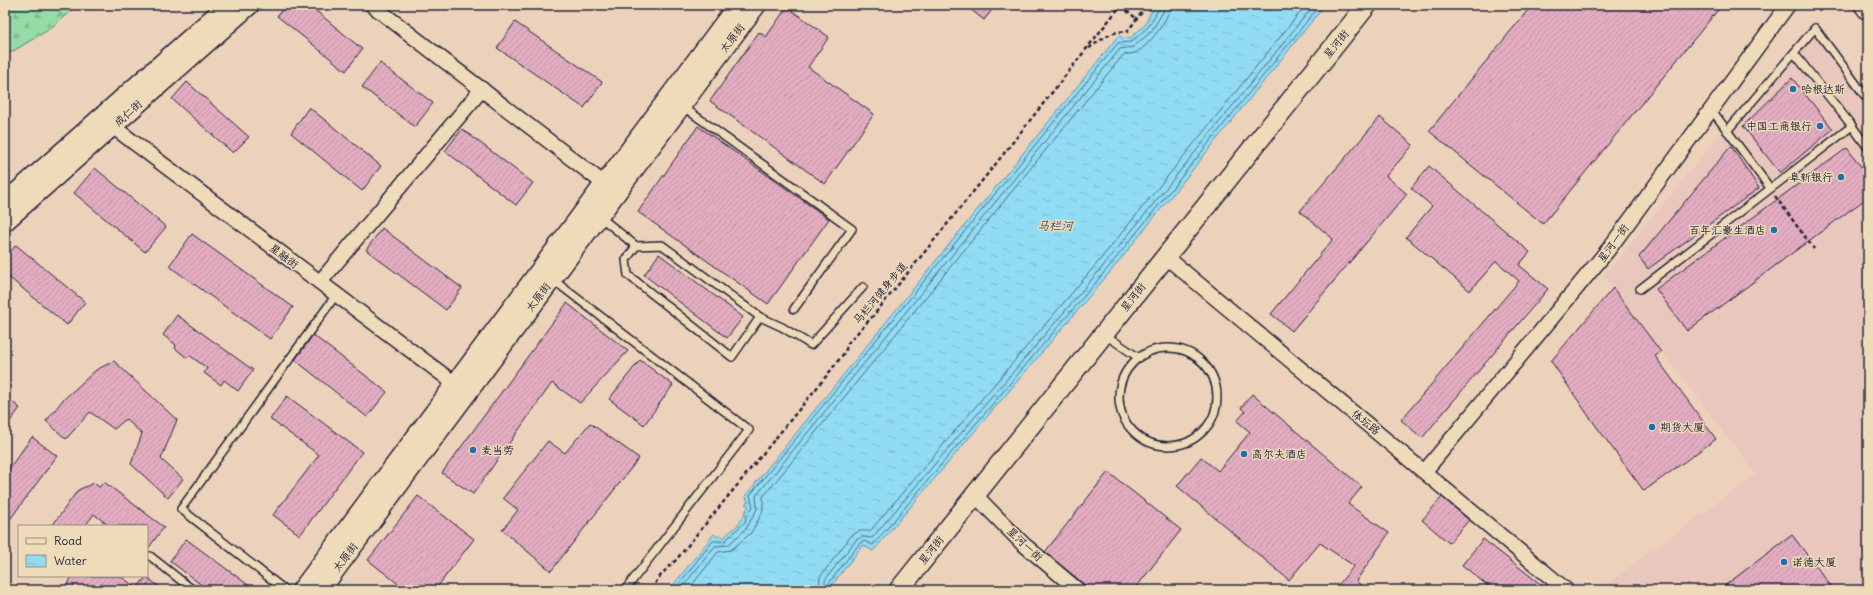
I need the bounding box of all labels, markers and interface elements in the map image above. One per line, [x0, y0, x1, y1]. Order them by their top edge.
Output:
street label: 太原街 [716, 20, 748, 55]
street label: 星河街 [1320, 26, 1352, 61]
place label: 哈根达斯 [1801, 82, 1845, 96]
marker: 哈根达斯 [1788, 84, 1798, 94]
street label: 成仁街 [111, 96, 146, 129]
place label: 中国工商银行 [1746, 119, 1812, 133]
marker: 中国工商银行 [1815, 121, 1825, 131]
place label: 阜新银行 [1789, 170, 1833, 184]
marker: 阜新银行 [1836, 172, 1846, 182]
water label: 马栏河 [1037, 218, 1075, 233]
street label: 星河一街 [1594, 220, 1632, 265]
place label: 百年汇豪生酒店 [1689, 223, 1766, 237]
marker: 百年汇豪生酒店 [1769, 225, 1779, 235]
street label: 星融街 [267, 240, 302, 272]
street label: 马栏河健身步道 [850, 259, 910, 327]
street label: 太原街 [522, 279, 554, 314]
street label: 星河街 [1117, 279, 1149, 314]
street label: 体坛路 [1349, 406, 1383, 438]
place label: 期货大厦 [1660, 420, 1704, 434]
marker: 期货大厦 [1647, 422, 1657, 432]
place label: 麦当劳 [481, 443, 514, 457]
marker: 麦当劳 [468, 445, 478, 455]
place label: 高尔夫酒店 [1252, 447, 1307, 461]
marker: 高尔夫酒店 [1239, 449, 1249, 459]
street label: 星河一街 [1004, 524, 1047, 565]
legend [18, 525, 148, 577]
street label: 星河街 [915, 532, 947, 567]
text: Road [54, 533, 82, 548]
street label: 太原街 [329, 539, 361, 574]
text: Water [54, 553, 87, 568]
place label: 诺德大厦 [1792, 555, 1836, 569]
marker: 诺德大厦 [1779, 557, 1789, 567]

